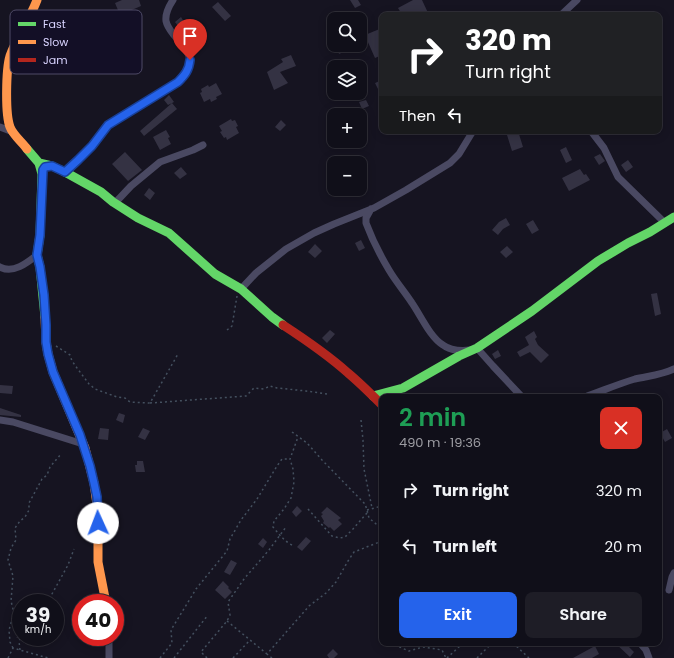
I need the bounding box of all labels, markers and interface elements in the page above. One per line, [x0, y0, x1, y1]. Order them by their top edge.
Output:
legend [10, 10, 142, 74]
map controls [327, 12, 367, 196]
button: search [327, 12, 367, 52]
text: Fast [43, 16, 66, 32]
pin [173, 19, 207, 60]
text: 320 m [465, 21, 552, 60]
icon: arrive [179, 25, 201, 47]
icon: right [399, 28, 451, 80]
text: Slow [43, 34, 68, 50]
text: Jam [43, 52, 68, 68]
text: Turn right [465, 59, 551, 84]
button: layers [327, 60, 367, 100]
icon: left [444, 104, 466, 126]
text: Then [399, 105, 436, 126]
button: + [327, 108, 367, 148]
button: − [327, 156, 367, 196]
text: 2 min [399, 401, 466, 434]
button: close [600, 407, 642, 449]
text: 490 m · 19:36 [399, 433, 481, 452]
icon: right [399, 479, 421, 501]
text: Turn right [433, 480, 509, 501]
text: 320 m [596, 480, 642, 501]
position arrow [77, 502, 119, 544]
icon: left [399, 535, 421, 557]
text: Turn left [433, 536, 497, 557]
text: 20 m [604, 536, 642, 557]
button: Exit [399, 592, 517, 638]
button: Share [525, 592, 642, 638]
speed limit sign: 40 [72, 594, 124, 646]
text: 39 [26, 601, 50, 629]
text: km/h [25, 622, 51, 637]

